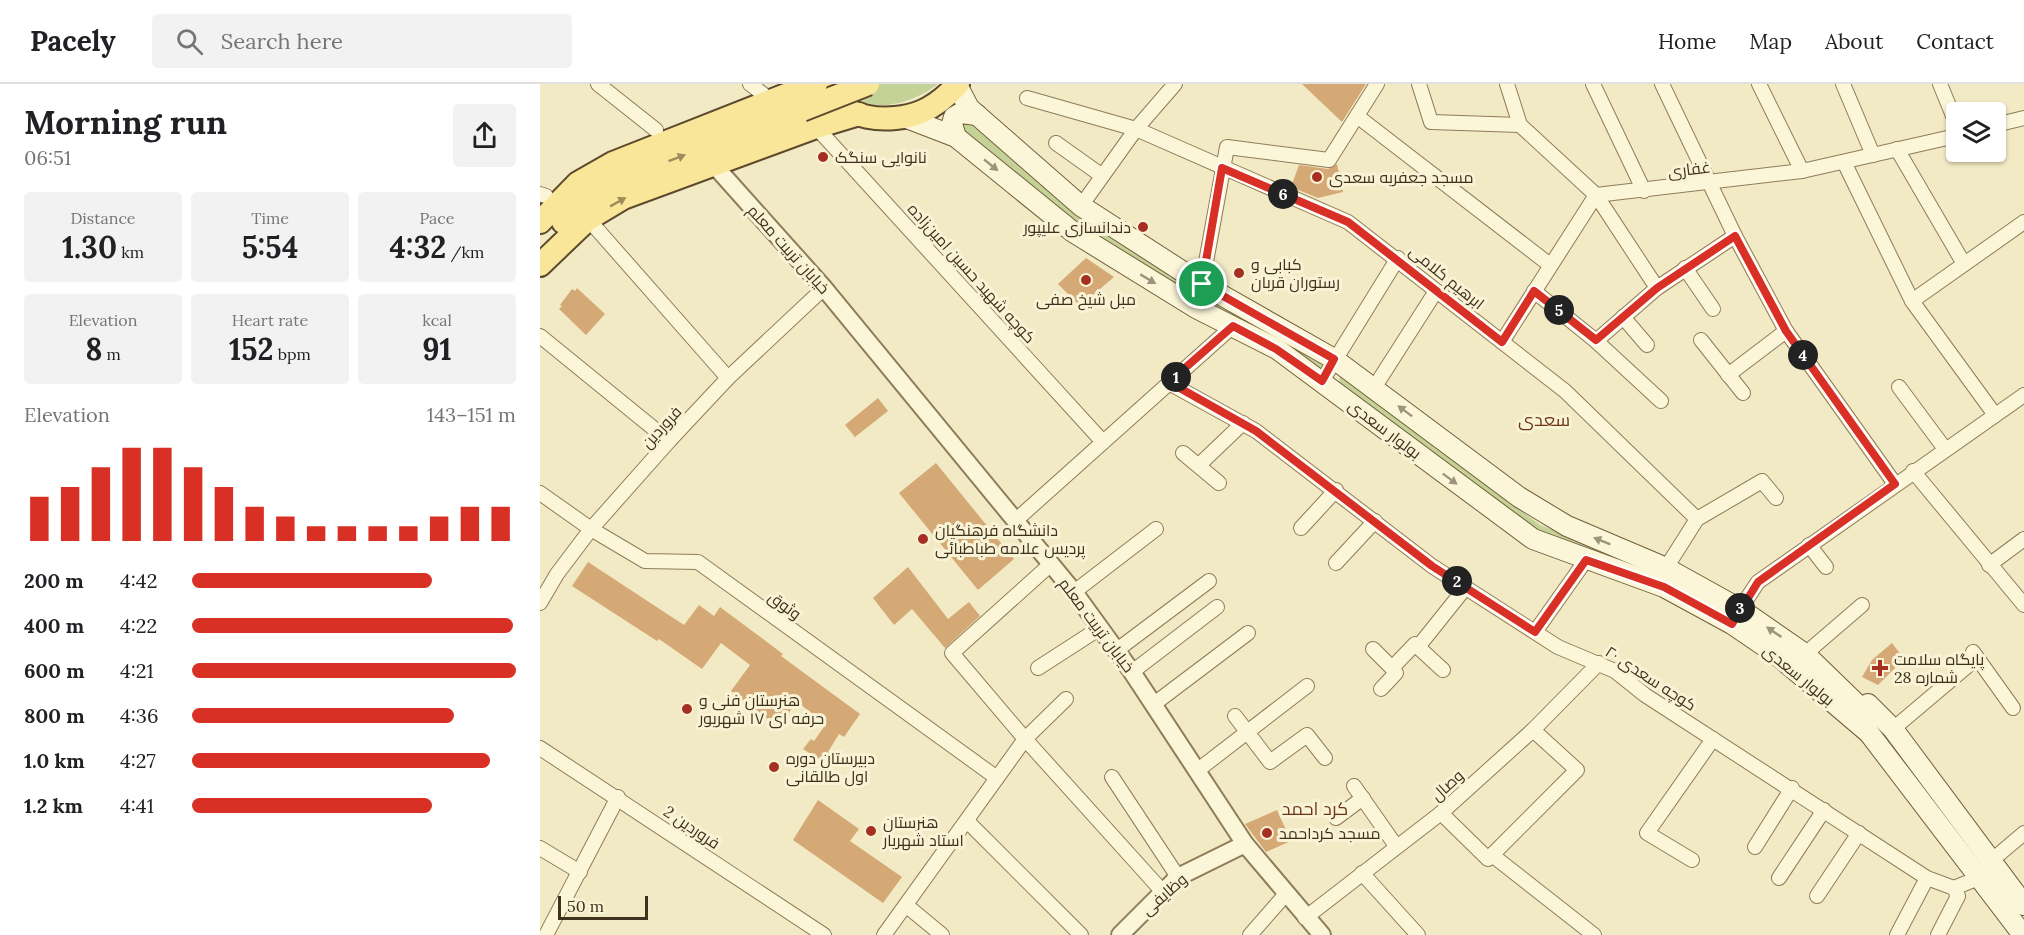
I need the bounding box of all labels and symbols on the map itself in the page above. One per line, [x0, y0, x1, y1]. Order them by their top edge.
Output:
place label: نانوایی سنگک [835, 147, 927, 168]
marker: نانوایی سنگک [816, 150, 830, 164]
one-way arrow [669, 153, 687, 163]
street label: غفاری [1666, 156, 1712, 183]
one-way arrow [983, 158, 998, 171]
place label: مسجد جعفریه سعدی [1329, 167, 1474, 188]
marker: مسجد جعفریه سعدی [1310, 170, 1324, 184]
pin: 6 [1268, 179, 1298, 209]
one-way arrow [609, 197, 626, 207]
street label: کوچه شهید حسین امین‌زاده [902, 199, 1040, 349]
street label: خیابان تربیت معلم [742, 200, 834, 299]
place label: دندانسازی علیپور [1022, 217, 1131, 238]
marker: دندانسازی علیپور [1136, 220, 1150, 234]
street label: ابرهیم کلامی [1404, 241, 1489, 315]
place label: کبابی و رستوران قربان [1251, 254, 1340, 293]
pin [1176, 258, 1227, 309]
marker: کبابی و رستوران قربان [1232, 266, 1246, 280]
marker: مبل شیخ صفی [1079, 273, 1093, 287]
one-way arrow [1140, 274, 1156, 285]
place label: مبل شیخ صفی [1036, 289, 1136, 311]
pin: 5 [1544, 295, 1574, 325]
pin: 4 [1788, 340, 1818, 370]
pin: 1 [1161, 362, 1191, 392]
street label: بولوار سعدی [1344, 395, 1425, 464]
street label: فروردین [637, 401, 686, 453]
one-way arrow [1398, 405, 1413, 417]
district label: سعدی [1518, 408, 1570, 431]
one-way arrow [1443, 472, 1458, 484]
place label: دانشگاه فرهنگیان پردیس علامه طباطبائی [935, 520, 1086, 560]
marker: دانشگاه فرهنگیان پردیس علامه طباطبائی [916, 532, 930, 546]
one-way arrow [1593, 536, 1611, 545]
pin: 2 [1442, 566, 1472, 596]
street label: خیابان تربیت معلم [1053, 574, 1139, 678]
street label: وثوق [764, 586, 805, 624]
pin: 3 [1725, 593, 1755, 623]
one-way arrow [1765, 627, 1782, 638]
street label: بولوار سعدی [1759, 640, 1839, 711]
street label: کوچه سعدی ۲۰ [1601, 641, 1700, 717]
place label: پایگاه سلامت شماره 28 [1894, 649, 1985, 687]
marker: پایگاه سلامت شماره 28 [1871, 659, 1889, 677]
place label: هنرستان فنی و حرفه ای ۱۷ شهریور [698, 690, 824, 729]
marker: هنرستان فنی و حرفه ای ۱۷ شهریور [680, 702, 694, 716]
place label: دبیرستان دوره اول طالقانی [786, 748, 875, 787]
marker: دبیرستان دوره اول طالقانی [767, 760, 781, 774]
street label: وصال [1426, 765, 1468, 806]
district label: کرد احمد [1282, 797, 1348, 820]
street label: فروردین 2 [660, 801, 724, 854]
place label: هنرستان استاد شهریار [882, 812, 964, 851]
place label: مسجد کرداحمد [1279, 823, 1381, 843]
marker: هنرستان استاد شهریار [864, 824, 878, 838]
marker: مسجد کرداحمد [1260, 826, 1274, 840]
street label: وظایفی [1137, 869, 1192, 920]
scale bar [558, 893, 648, 920]

